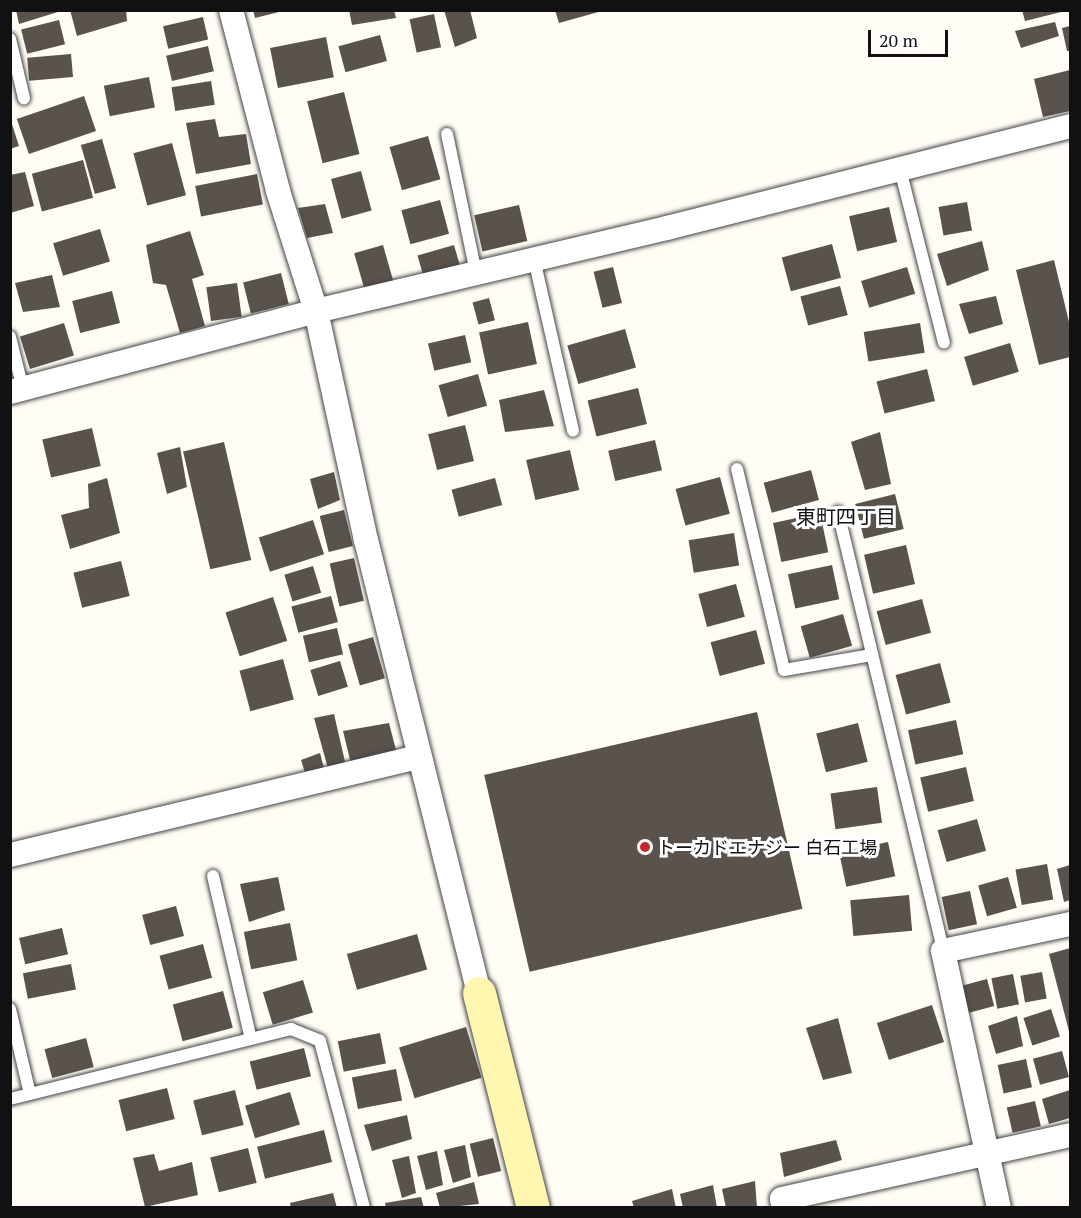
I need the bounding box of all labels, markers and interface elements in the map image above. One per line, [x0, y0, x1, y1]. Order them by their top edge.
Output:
scale bar [871, 18, 950, 56]
text: 20 m [879, 28, 918, 52]
district label: 東町四丁目 [796, 504, 896, 528]
place label: トーカドエナジー 白石工場 [657, 836, 877, 858]
marker: トーカドエナジー 白石工場 [638, 840, 652, 854]

